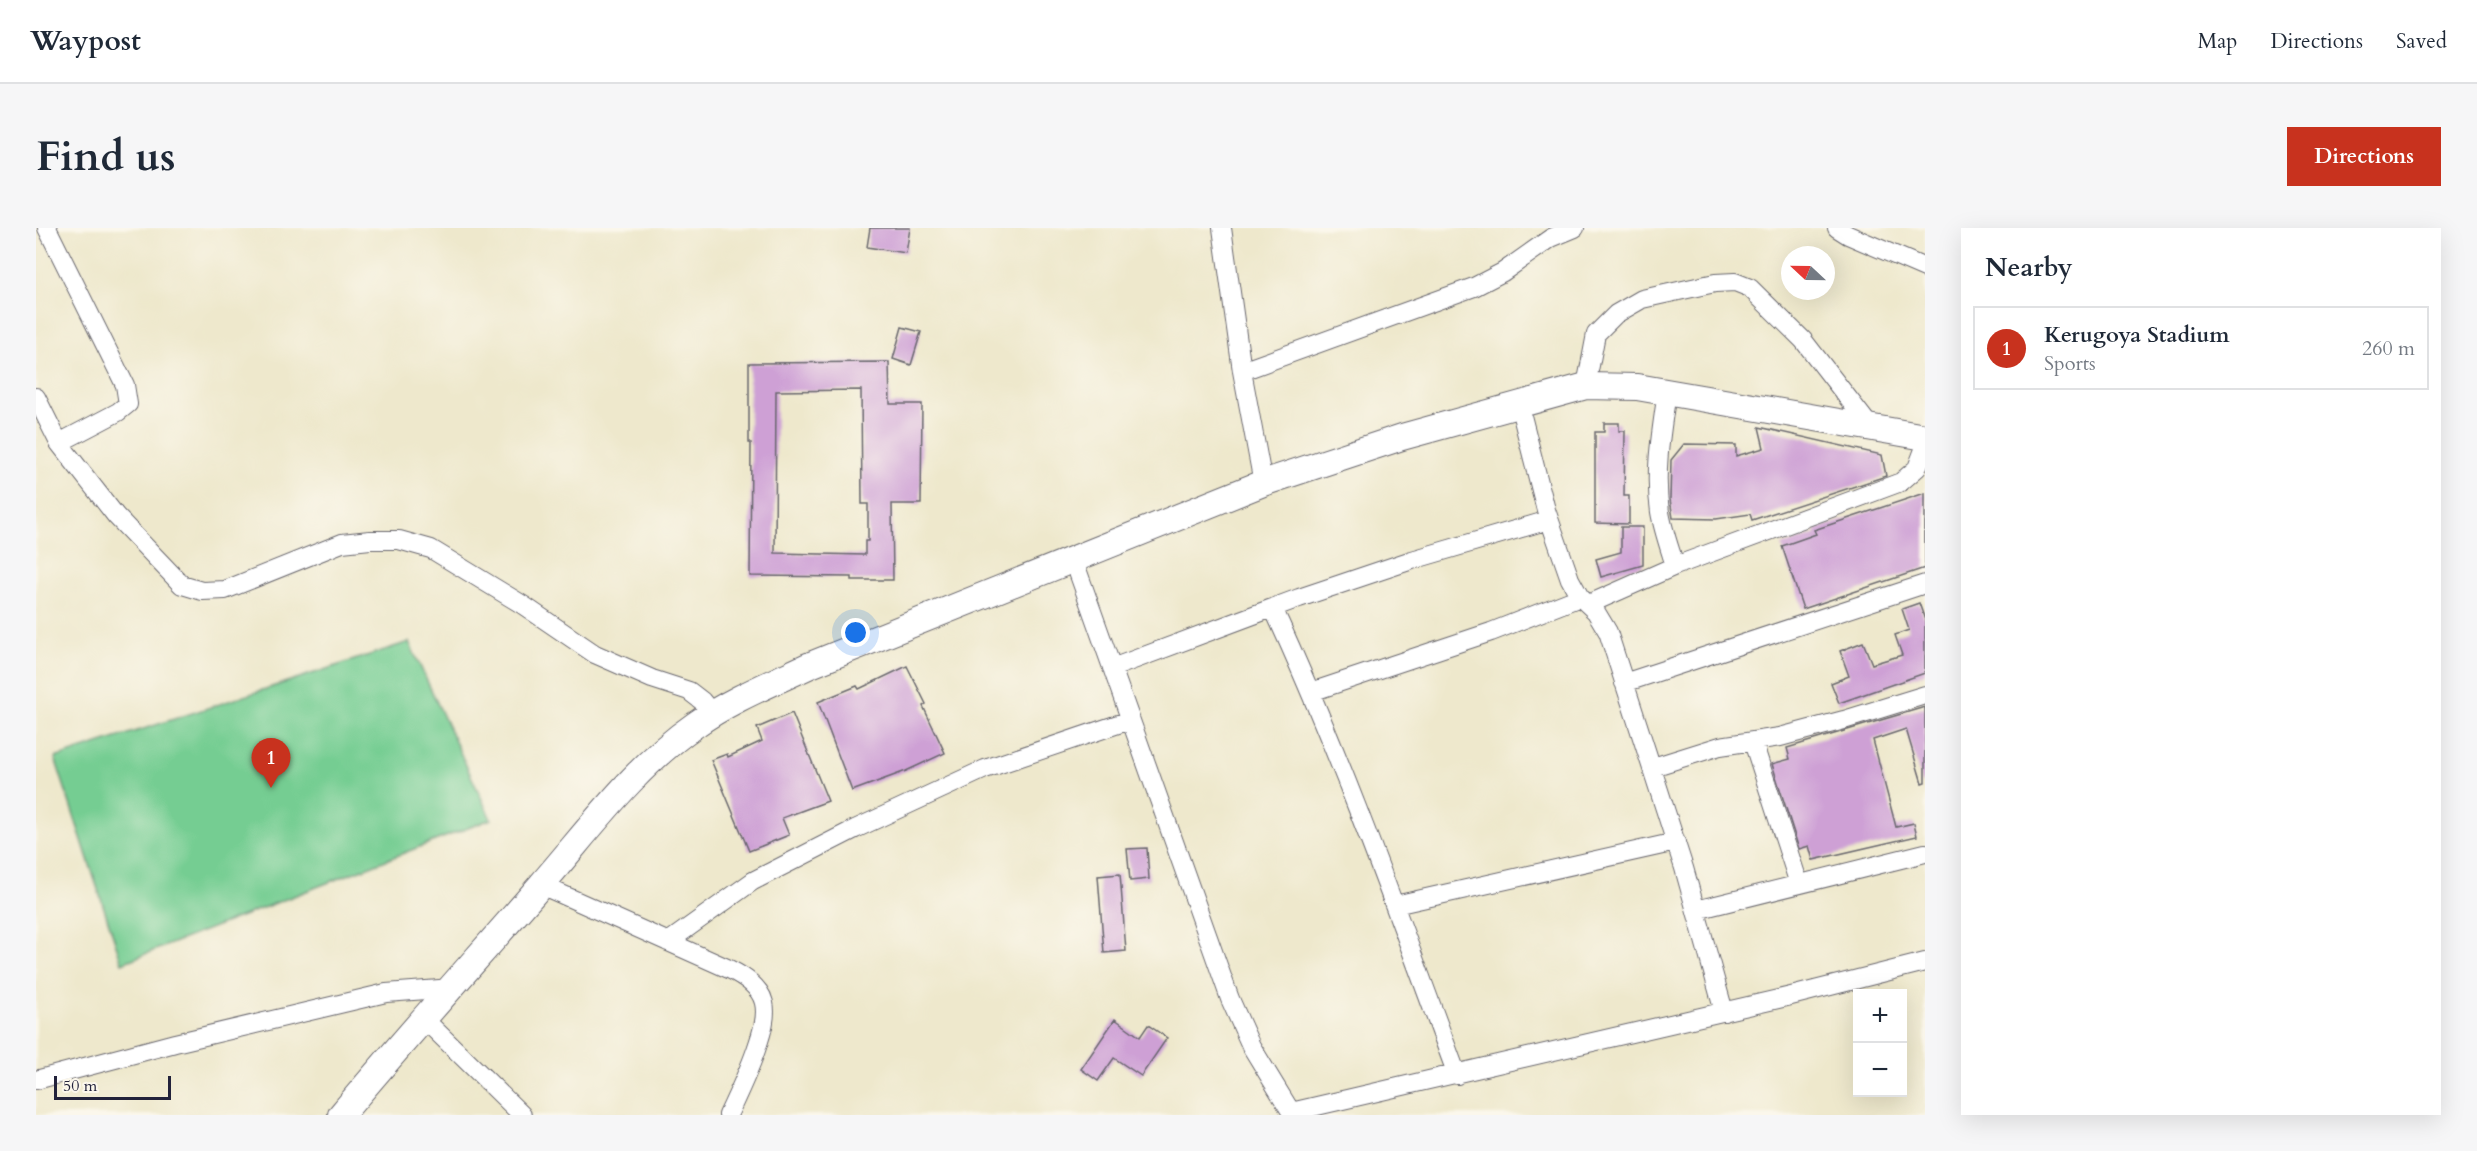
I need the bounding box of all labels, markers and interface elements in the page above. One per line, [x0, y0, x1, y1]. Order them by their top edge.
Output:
text: Waypost [30, 22, 141, 60]
text: Map [2197, 27, 2237, 56]
text: Directions [2270, 27, 2363, 56]
text: Saved [2396, 27, 2447, 56]
button: Directions [2287, 127, 2441, 186]
text: Find us [36, 128, 176, 185]
north arrow [1781, 246, 1835, 300]
text: Nearby [1985, 250, 2073, 285]
text: Kerugoya Stadium [2044, 320, 2230, 350]
text: 1 [2001, 335, 2012, 362]
text: 260 m [2362, 335, 2415, 362]
text: Sports [2044, 350, 2096, 377]
your location [841, 618, 870, 647]
pin: 1 [252, 738, 290, 788]
map controls [1853, 989, 1907, 1097]
button: + [1853, 989, 1907, 1043]
button: − [1853, 1043, 1907, 1097]
scale bar [54, 1073, 171, 1100]
text: 50 m [63, 1075, 97, 1097]

